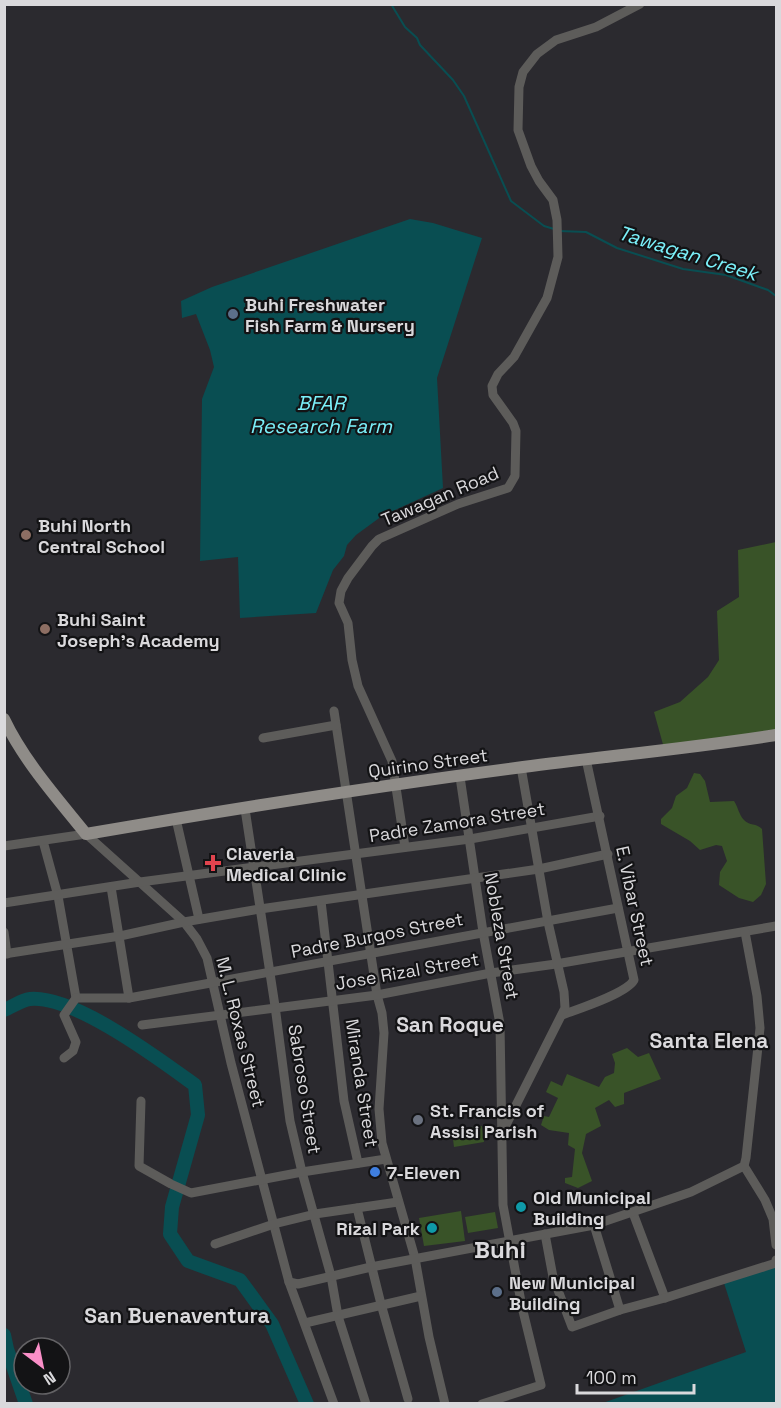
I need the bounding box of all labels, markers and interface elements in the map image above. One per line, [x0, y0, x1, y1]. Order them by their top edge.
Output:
water label: Tawagan Creek [615, 219, 763, 287]
place label: Buhi Freshwater Fish Farm & Nursery [245, 293, 415, 337]
marker: Buhi Freshwater Fish Farm & Nursery [226, 307, 240, 321]
water label: BFAR Research Farm [250, 390, 393, 439]
street label: Tawagan Road [378, 461, 502, 531]
place label: Buhi North Central School [38, 514, 165, 558]
marker: Buhi North Central School [19, 528, 33, 542]
place label: Buhi Saint Joseph's Academy [57, 608, 220, 652]
marker: Buhi Saint Joseph's Academy [38, 622, 52, 636]
street label: Quirino Street [367, 743, 489, 783]
street label: Padre Zamora Street [367, 797, 547, 847]
place label: Claveria Medical Clinic [226, 842, 346, 886]
street label: E. Vibar Street [611, 844, 659, 968]
marker: Claveria Medical Clinic [204, 854, 222, 872]
street label: Nobleza Street [479, 871, 525, 1001]
street label: Padre Burgos Street [289, 907, 465, 963]
street label: Jose Rizal Street [333, 947, 481, 995]
street label: M. L. Roxas Street [211, 954, 271, 1110]
district label: San Roque [396, 1011, 504, 1038]
street label: Miranda Street [341, 1017, 383, 1149]
street label: Sabroso Street [283, 1023, 327, 1155]
district label: Santa Elena [650, 1027, 768, 1054]
place label: St. Francis of Assisi Parish [430, 1099, 545, 1143]
marker: St. Francis of Assisi Parish [411, 1113, 425, 1127]
place label: 7-Eleven [387, 1161, 460, 1184]
marker: 7-Eleven [368, 1165, 382, 1179]
place label: Old Municipal Building [533, 1186, 651, 1230]
marker: Old Municipal Building [514, 1200, 528, 1214]
place label: Rizal Park [336, 1217, 420, 1240]
marker: Rizal Park [425, 1221, 439, 1235]
district label: Buhi [474, 1234, 526, 1265]
place label: New Municipal Building [509, 1271, 635, 1315]
marker: New Municipal Building [490, 1285, 504, 1299]
district label: San Buenaventura [84, 1302, 270, 1329]
north arrow [12, 1336, 72, 1396]
scale bar [577, 1357, 694, 1395]
text: 100 m [586, 1366, 637, 1389]
text: N [40, 1367, 60, 1390]

